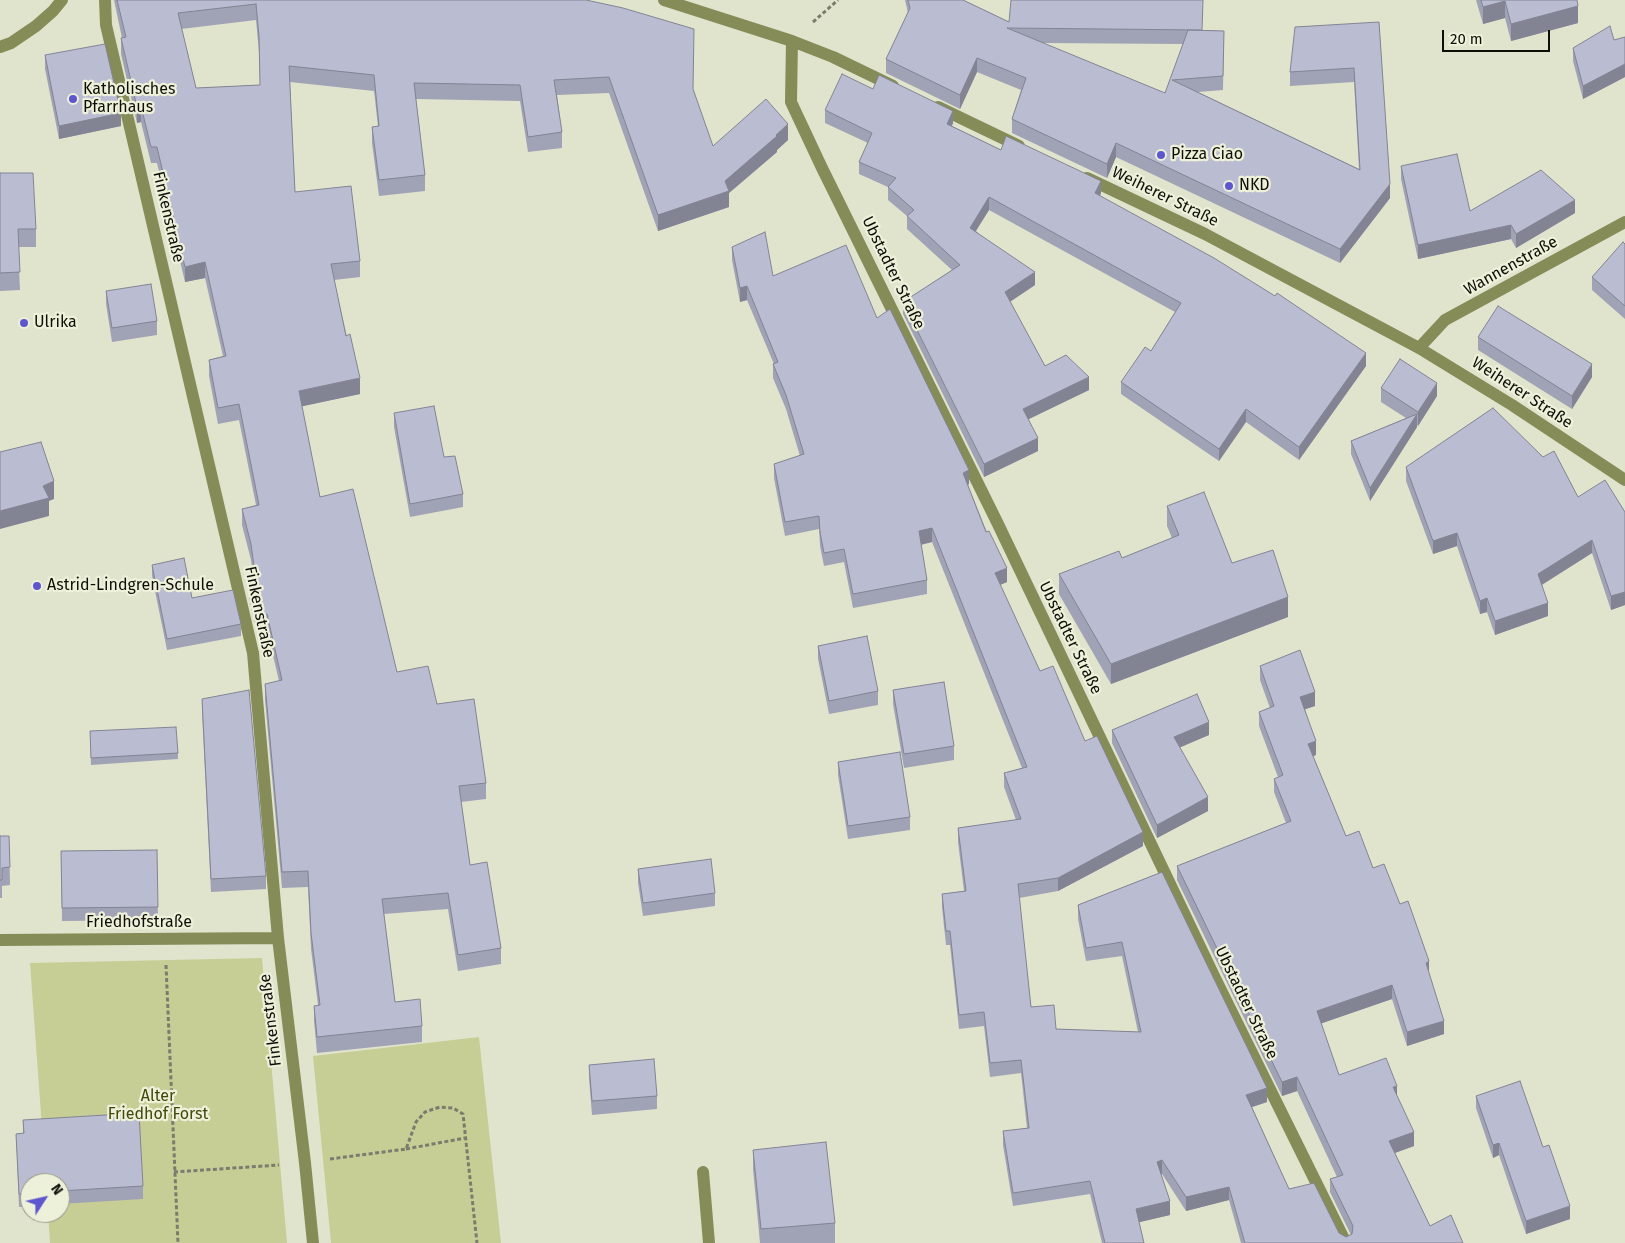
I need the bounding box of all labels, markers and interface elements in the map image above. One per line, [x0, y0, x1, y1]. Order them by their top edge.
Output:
scale bar [1445, 20, 1552, 52]
text: 20 m [1450, 30, 1483, 48]
place label: Katholisches Pfarrhaus [83, 80, 175, 118]
marker: Katholisches Pfarrhaus [67, 93, 79, 105]
place label: Pizza Ciao [1171, 145, 1243, 165]
marker: Pizza Ciao [1155, 149, 1167, 161]
street label: Weiherer Straße [1109, 163, 1221, 231]
street label: Finkenstraße [148, 169, 188, 265]
place label: NKD [1239, 176, 1270, 196]
marker: NKD [1223, 180, 1235, 192]
street label: Ubstadter Straße [857, 213, 929, 333]
street label: Wannenstraße [1461, 232, 1561, 300]
place label: Ulrika [34, 313, 77, 333]
marker: Ulrika [18, 317, 30, 329]
street label: Weiherer Straße [1468, 353, 1576, 433]
street label: Finkenstraße [240, 564, 278, 660]
place label: Astrid-Lindgren-Schule [47, 576, 214, 596]
street label: Ubstadter Straße [1034, 578, 1106, 698]
marker: Astrid-Lindgren-Schule [31, 580, 43, 592]
street label: Friedhofstraße [86, 913, 192, 933]
street label: Ubstadter Straße [1210, 943, 1282, 1063]
street label: Finkenstraße [256, 973, 286, 1067]
park label: Alter Friedhof Forst [108, 1087, 208, 1125]
north arrow [20, 1173, 70, 1223]
text: N [47, 1181, 67, 1198]

